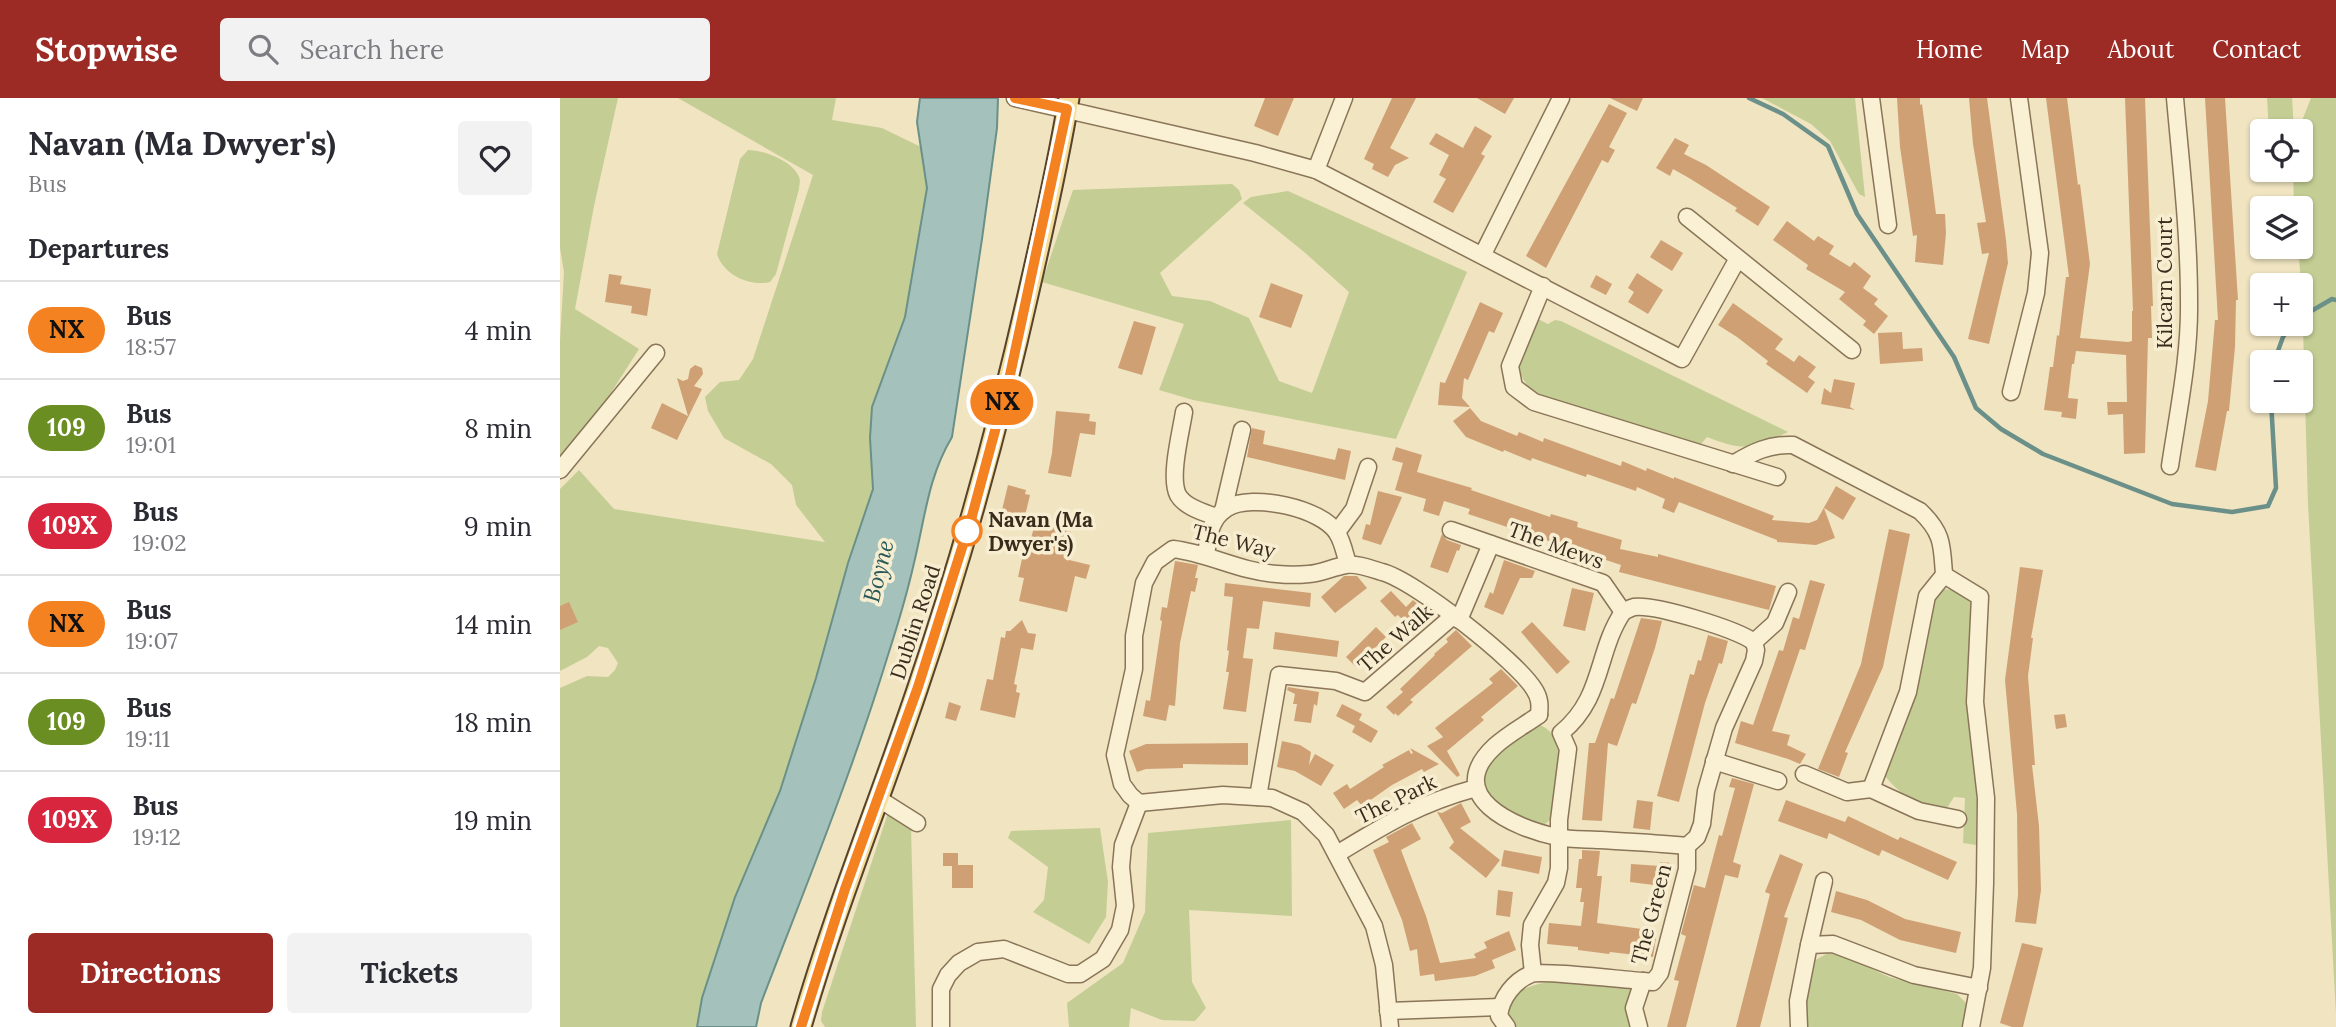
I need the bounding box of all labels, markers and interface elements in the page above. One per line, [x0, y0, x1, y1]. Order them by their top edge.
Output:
search box [220, 18, 710, 81]
text: Stopwise [35, 28, 178, 70]
icon: search [244, 30, 282, 68]
text: Search here [300, 33, 444, 66]
text: Home [1916, 34, 1983, 65]
text: Map [2021, 34, 2070, 65]
text: About [2108, 34, 2174, 65]
text: Contact [2212, 34, 2301, 65]
map controls [2250, 119, 2313, 413]
button: locate [2250, 119, 2313, 182]
button: heart [458, 121, 532, 195]
text: Navan (Ma Dwyer's) [28, 122, 336, 164]
text: Bus [28, 169, 67, 198]
button: layers [2250, 196, 2313, 259]
street label: Kilcarn Court [2151, 216, 2178, 349]
text: Departures [28, 232, 169, 265]
button: + [2250, 273, 2313, 336]
text: Bus [126, 299, 172, 332]
text: NX [49, 314, 84, 345]
text: 4 min [465, 314, 532, 347]
text: 18:57 [126, 332, 176, 361]
button: − [2250, 350, 2313, 413]
line badge: NX [970, 379, 1034, 425]
text: NX [984, 386, 1020, 417]
text: Bus [126, 397, 172, 430]
text: 109 [47, 412, 86, 443]
text: 8 min [464, 412, 532, 445]
text: 19:01 [126, 430, 176, 459]
text: Bus [133, 495, 178, 528]
place label: Navan (Ma Dwyer's) [988, 506, 1093, 557]
text: 109X [42, 510, 98, 541]
text: 9 min [464, 510, 532, 543]
street label: The Mews [1504, 515, 1608, 575]
marker: Navan (Ma Dwyer's) [952, 516, 982, 546]
street label: The Way [1190, 518, 1278, 564]
text: 19:02 [133, 528, 187, 557]
water label: Boyne [856, 537, 900, 605]
street label: Dublin Road [884, 561, 946, 683]
text: Bus [126, 593, 172, 626]
street label: The Walk [1352, 598, 1439, 678]
text: NX [49, 608, 84, 639]
text: 14 min [455, 608, 532, 641]
text: 19:07 [126, 626, 178, 655]
text: Bus [126, 691, 172, 724]
text: 109 [47, 706, 86, 737]
text: 18 min [455, 706, 532, 739]
text: 19:11 [126, 724, 170, 753]
street label: The Park [1351, 768, 1441, 830]
text: Bus [133, 789, 178, 822]
text: 109X [42, 804, 98, 835]
text: 19 min [454, 804, 532, 837]
text: 19:12 [133, 822, 181, 851]
street label: The Green [1625, 860, 1677, 967]
button: Directions [28, 933, 273, 1013]
button: Tickets [287, 933, 532, 1013]

